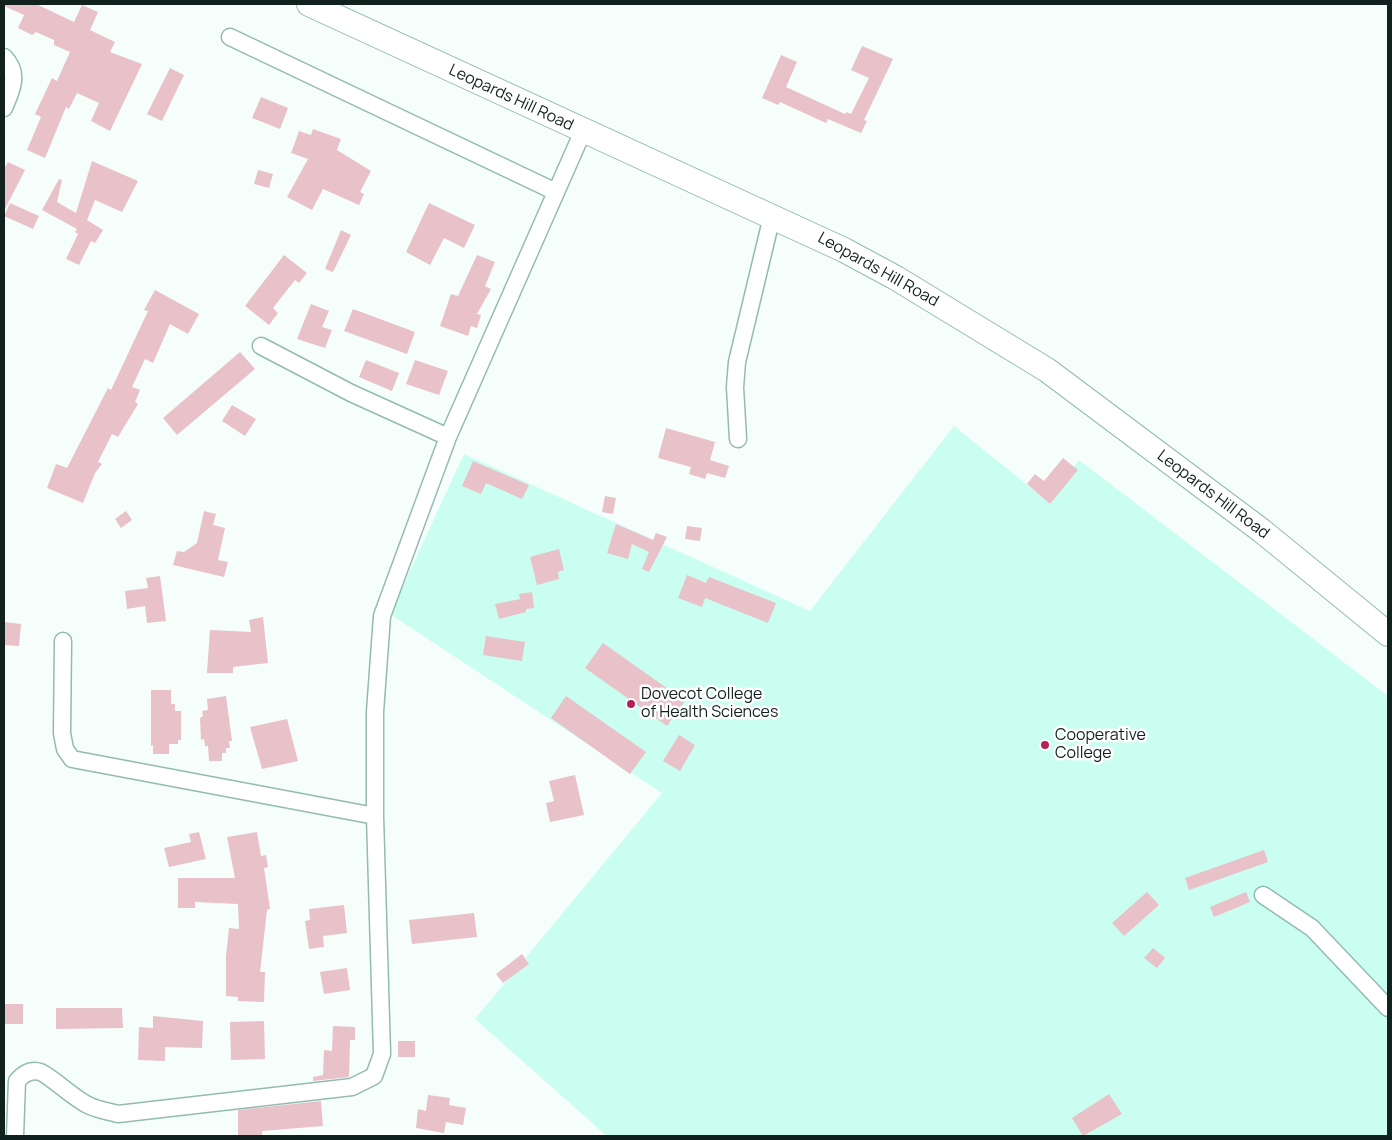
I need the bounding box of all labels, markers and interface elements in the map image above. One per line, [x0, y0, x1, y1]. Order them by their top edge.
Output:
street label: Leopards Hill Road [446, 61, 576, 135]
street label: Leopards Hill Road [814, 229, 942, 311]
street label: Leopards Hill Road [1153, 447, 1273, 543]
place label: Dovecot College of Health Sciences [641, 685, 778, 723]
marker: Dovecot College of Health Sciences [625, 698, 637, 710]
place label: Cooperative College [1055, 726, 1146, 764]
marker: Cooperative College [1039, 739, 1051, 751]

